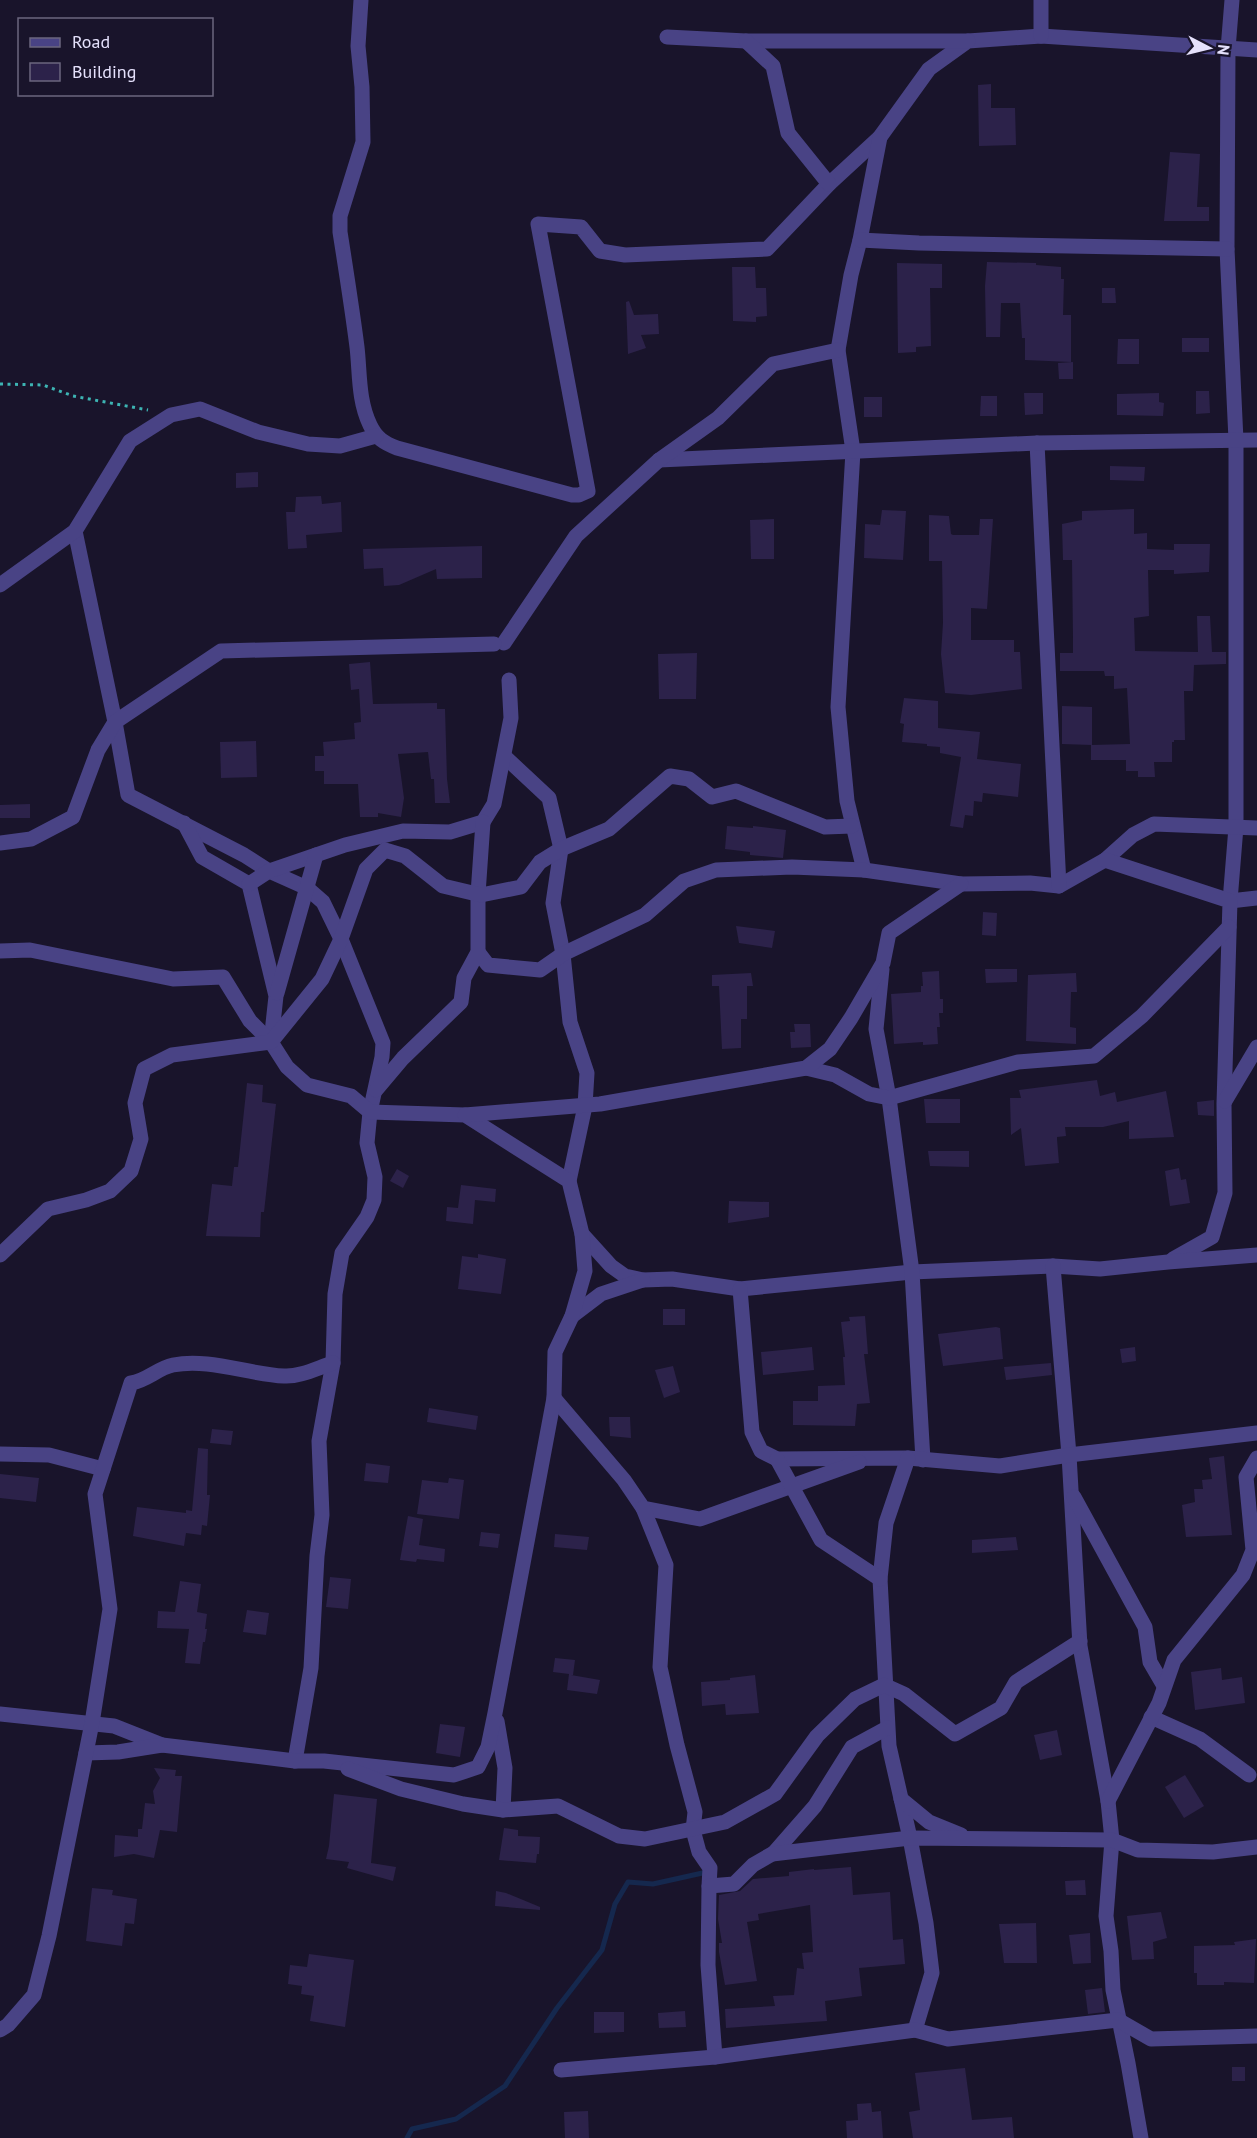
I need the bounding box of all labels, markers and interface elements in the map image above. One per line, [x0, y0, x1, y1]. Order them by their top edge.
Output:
legend [18, 18, 213, 96]
north arrow [1179, 18, 1239, 78]
text: Road [72, 30, 110, 53]
text: N [1213, 43, 1234, 56]
text: Building [72, 60, 136, 83]

